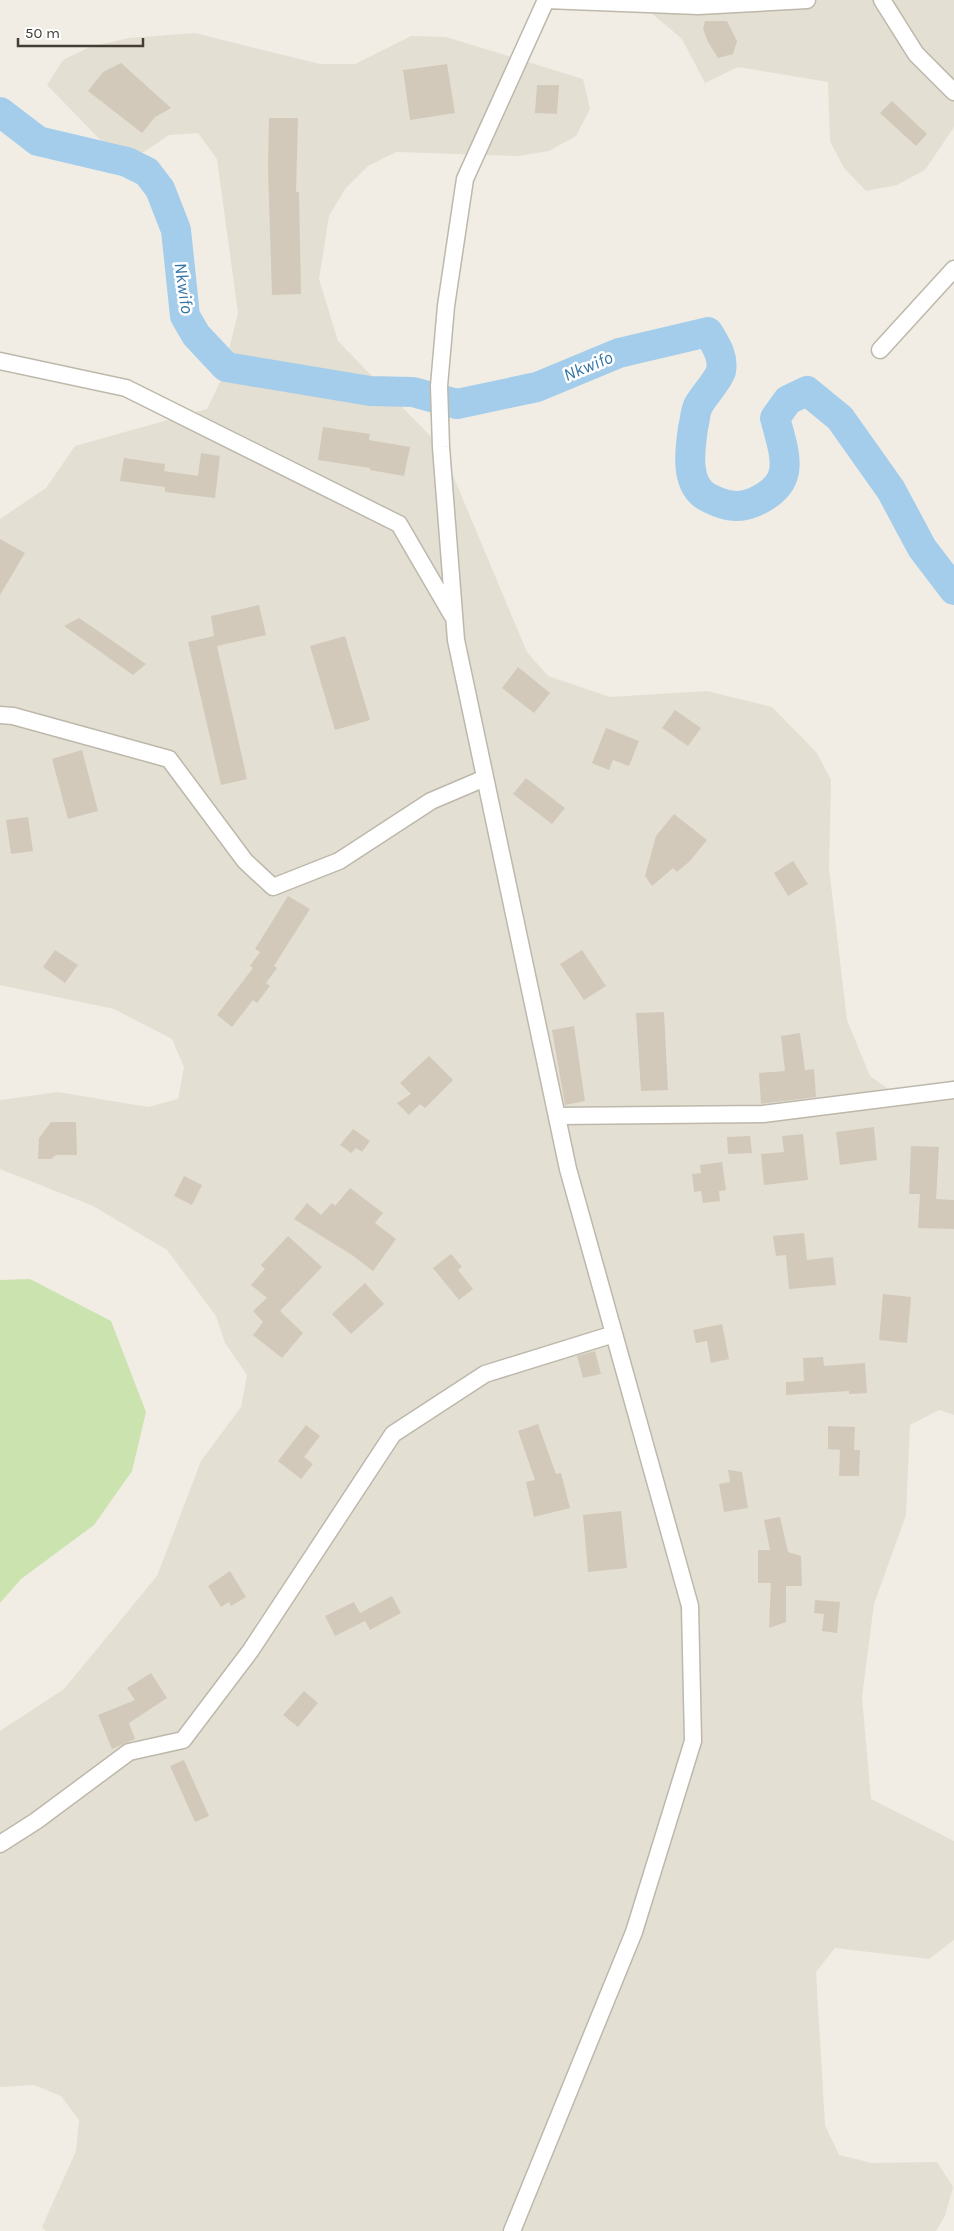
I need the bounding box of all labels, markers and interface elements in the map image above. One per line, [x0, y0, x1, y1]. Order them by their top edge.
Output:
scale bar [18, 15, 142, 47]
text: 50 m [25, 24, 60, 42]
water label: Nkwifo [170, 261, 198, 315]
water label: Nkwifo [560, 346, 616, 386]

